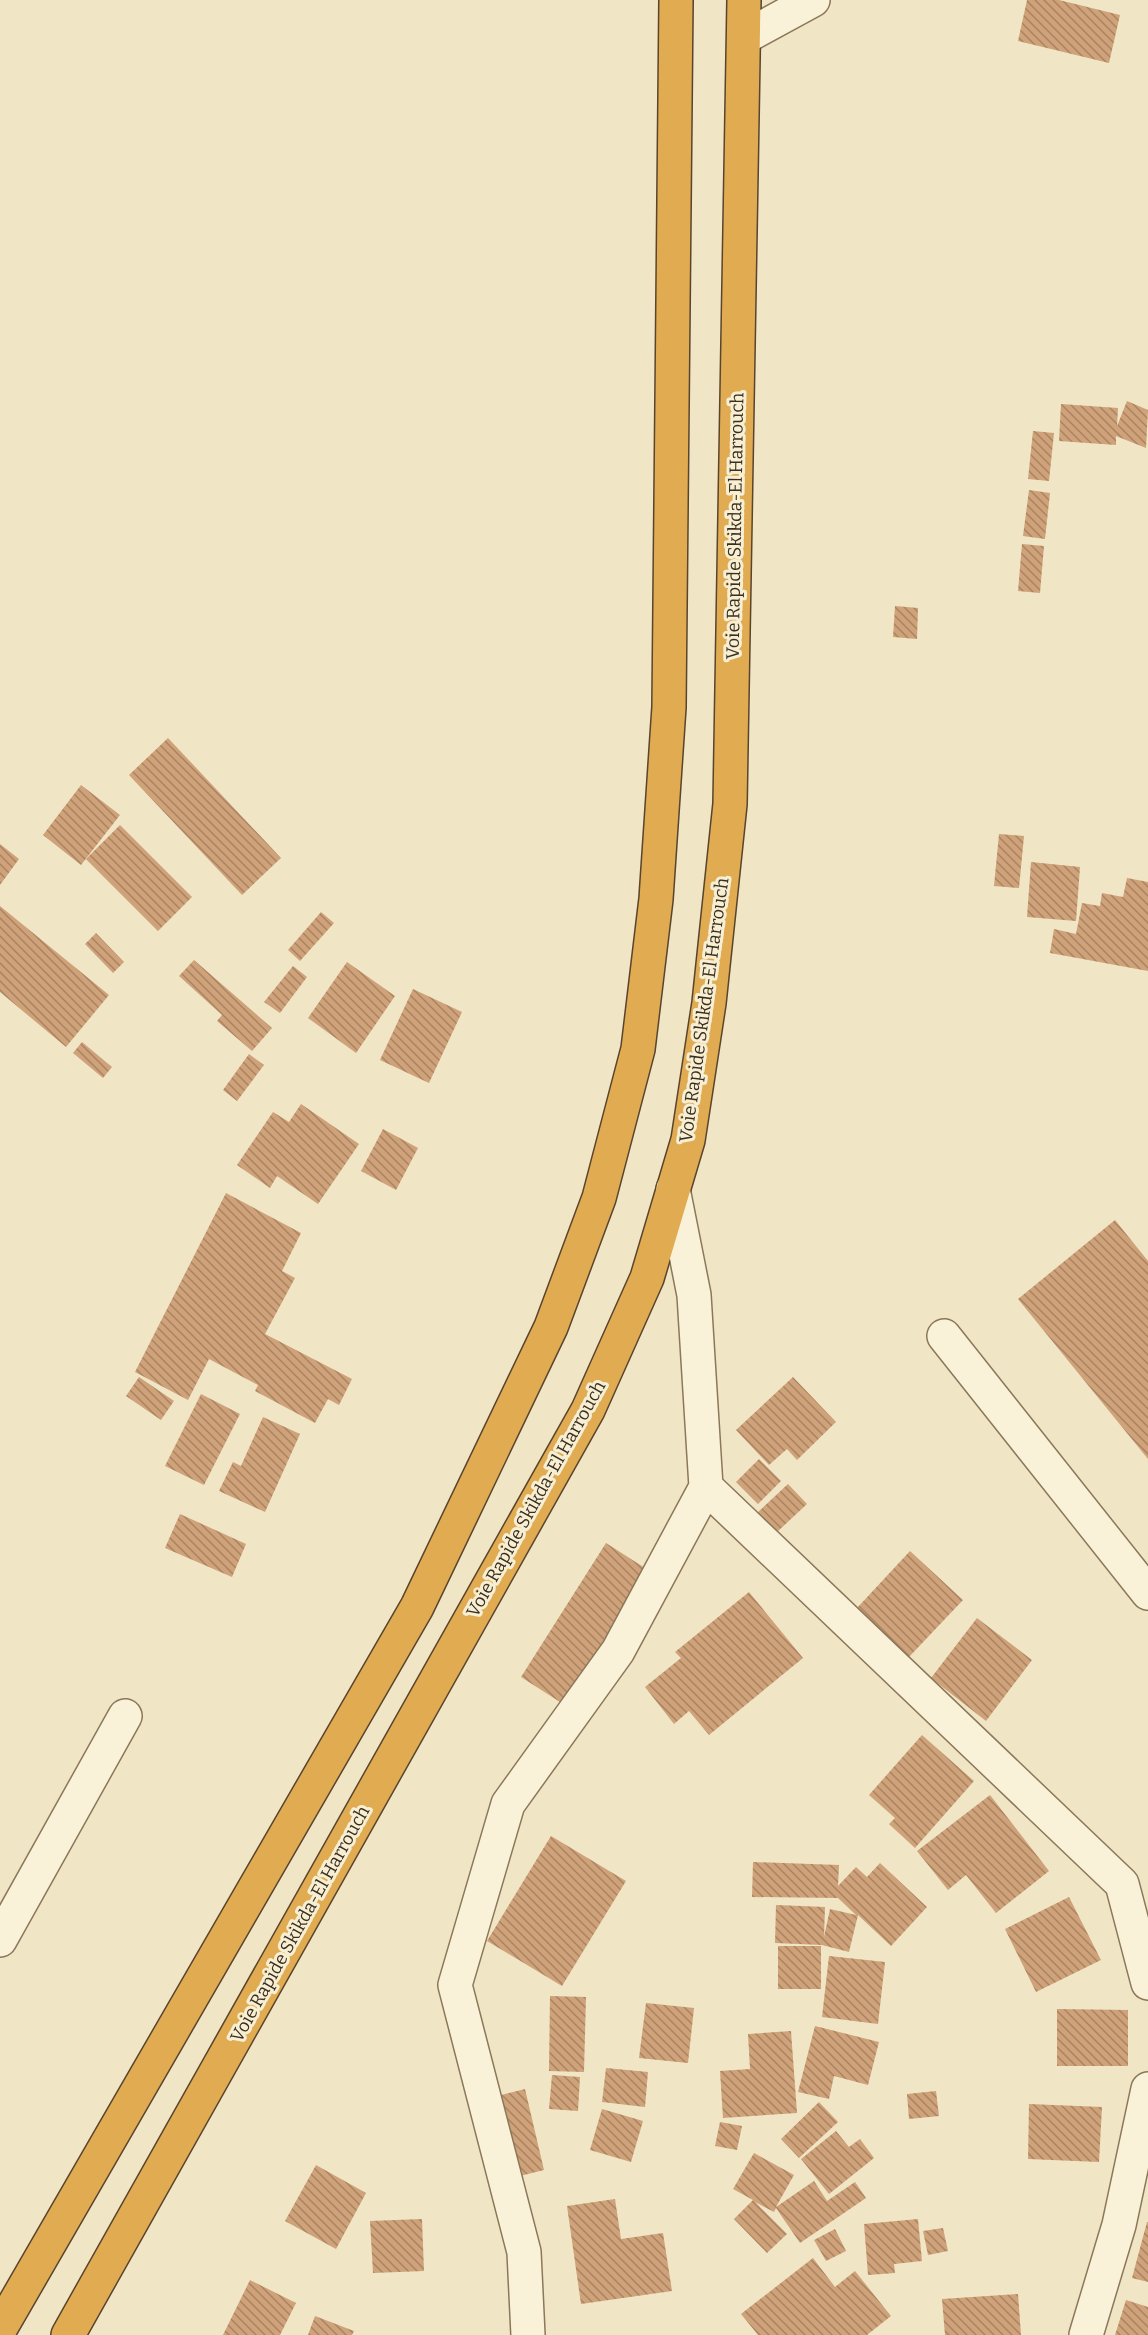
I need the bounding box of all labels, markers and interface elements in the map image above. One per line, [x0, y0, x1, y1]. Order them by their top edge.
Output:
street label: Voie Rapide Skikda-El Harrouch [722, 392, 748, 660]
street label: Voie Rapide Skikda-El Harrouch [675, 876, 733, 1144]
street label: Voie Rapide Skikda-El Harrouch [462, 1377, 610, 1621]
street label: Voie Rapide Skikda-El Harrouch [226, 1802, 374, 2046]

